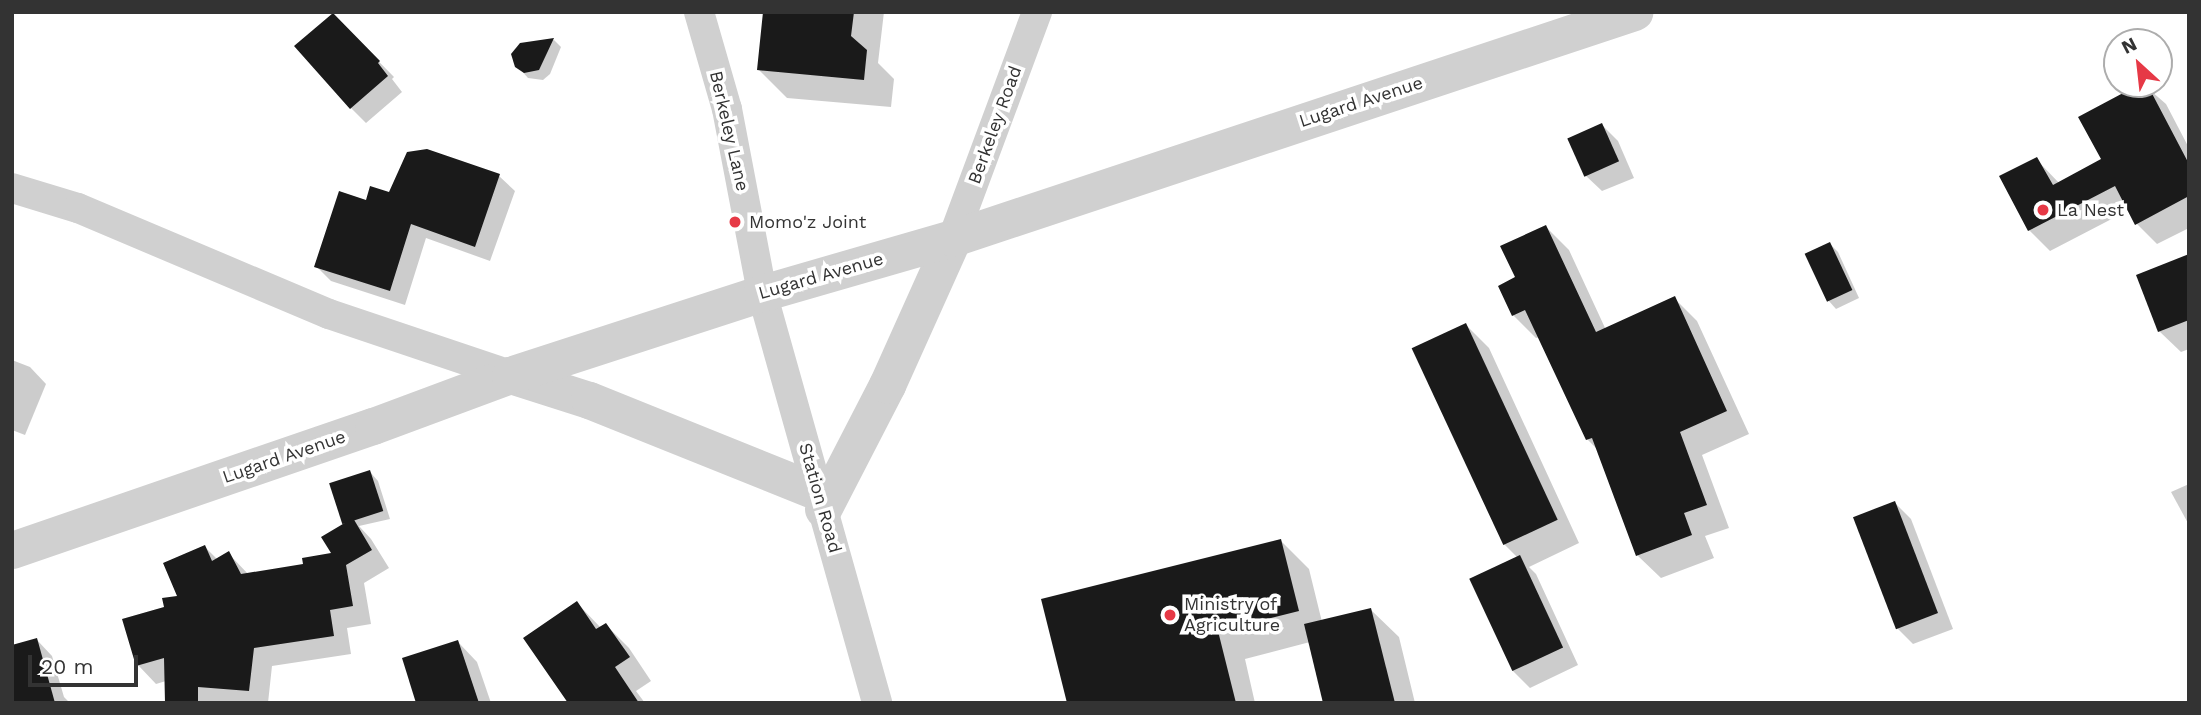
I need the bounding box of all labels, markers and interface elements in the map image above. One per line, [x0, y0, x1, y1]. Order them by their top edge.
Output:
north arrow [2103, 28, 2173, 98]
text: N [2118, 32, 2141, 59]
street label: Berkeley Road [964, 63, 1026, 187]
street label: Berkeley Lane [705, 69, 753, 193]
street label: Lugard Avenue [1296, 72, 1426, 132]
place label: La Nest [2057, 199, 2125, 221]
marker: La Nest [2035, 202, 2051, 218]
place label: Momo'z Joint [749, 211, 867, 233]
marker: Momo'z Joint [727, 214, 743, 230]
street label: Lugard Avenue [756, 248, 886, 304]
street label: Lugard Avenue [219, 426, 349, 488]
street label: Station Road [794, 441, 846, 555]
place label: Ministry of Agriculture [1184, 594, 1280, 636]
marker: Ministry of Agriculture [1162, 607, 1178, 623]
scale bar [32, 642, 142, 686]
text: 20 m [41, 654, 93, 679]

